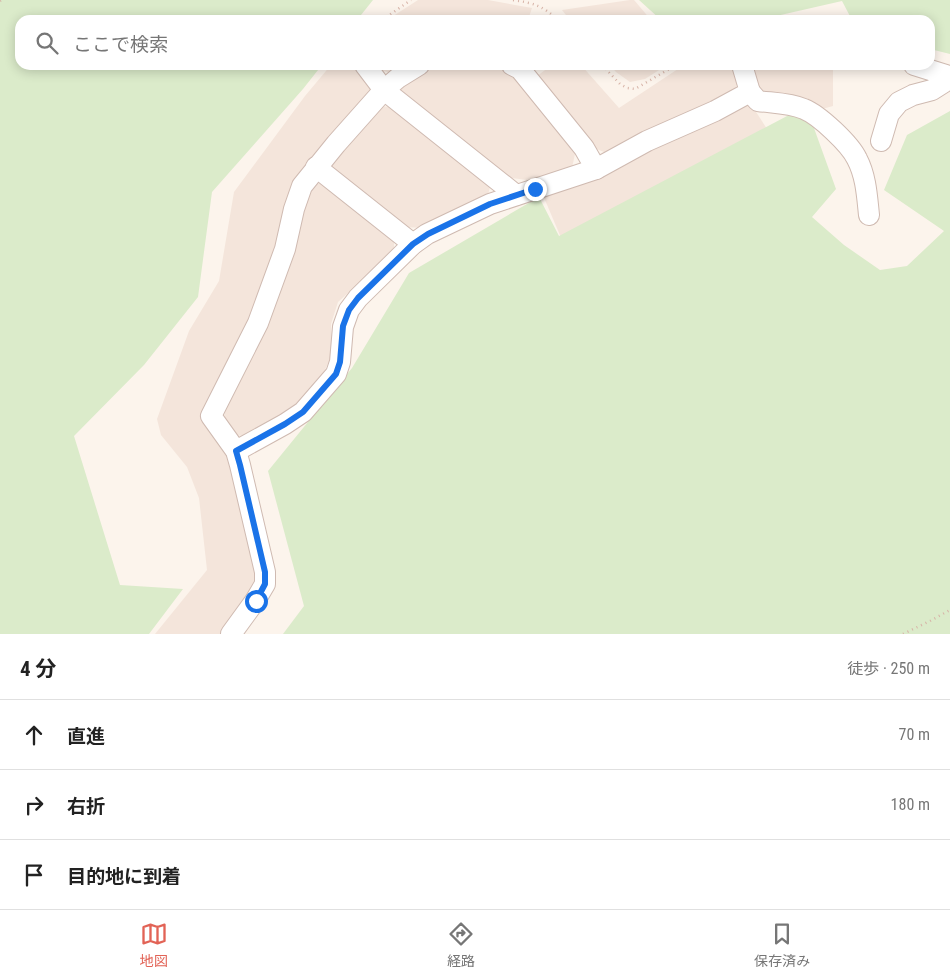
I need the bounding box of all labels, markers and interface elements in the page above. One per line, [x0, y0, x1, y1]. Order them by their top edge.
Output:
search box [15, 15, 935, 70]
icon: search [33, 29, 61, 57]
text: ここで検索 [73, 33, 168, 56]
route end [524, 178, 547, 201]
route start [245, 590, 268, 613]
text: 4 分 [20, 657, 56, 681]
text: 徒歩 · 250 m [847, 659, 930, 678]
icon: ahead [20, 721, 48, 749]
text: 直進 [67, 725, 105, 748]
text: 70 m [898, 725, 930, 744]
icon: right [20, 791, 48, 819]
text: 右折 [67, 795, 105, 818]
text: 180 m [891, 795, 930, 814]
icon: arrive [20, 861, 48, 889]
text: 目的地に到着 [67, 865, 181, 888]
tab: 地図 [140, 920, 168, 970]
tab: 経路 [447, 920, 475, 970]
tab: 保存済み [754, 920, 810, 970]

